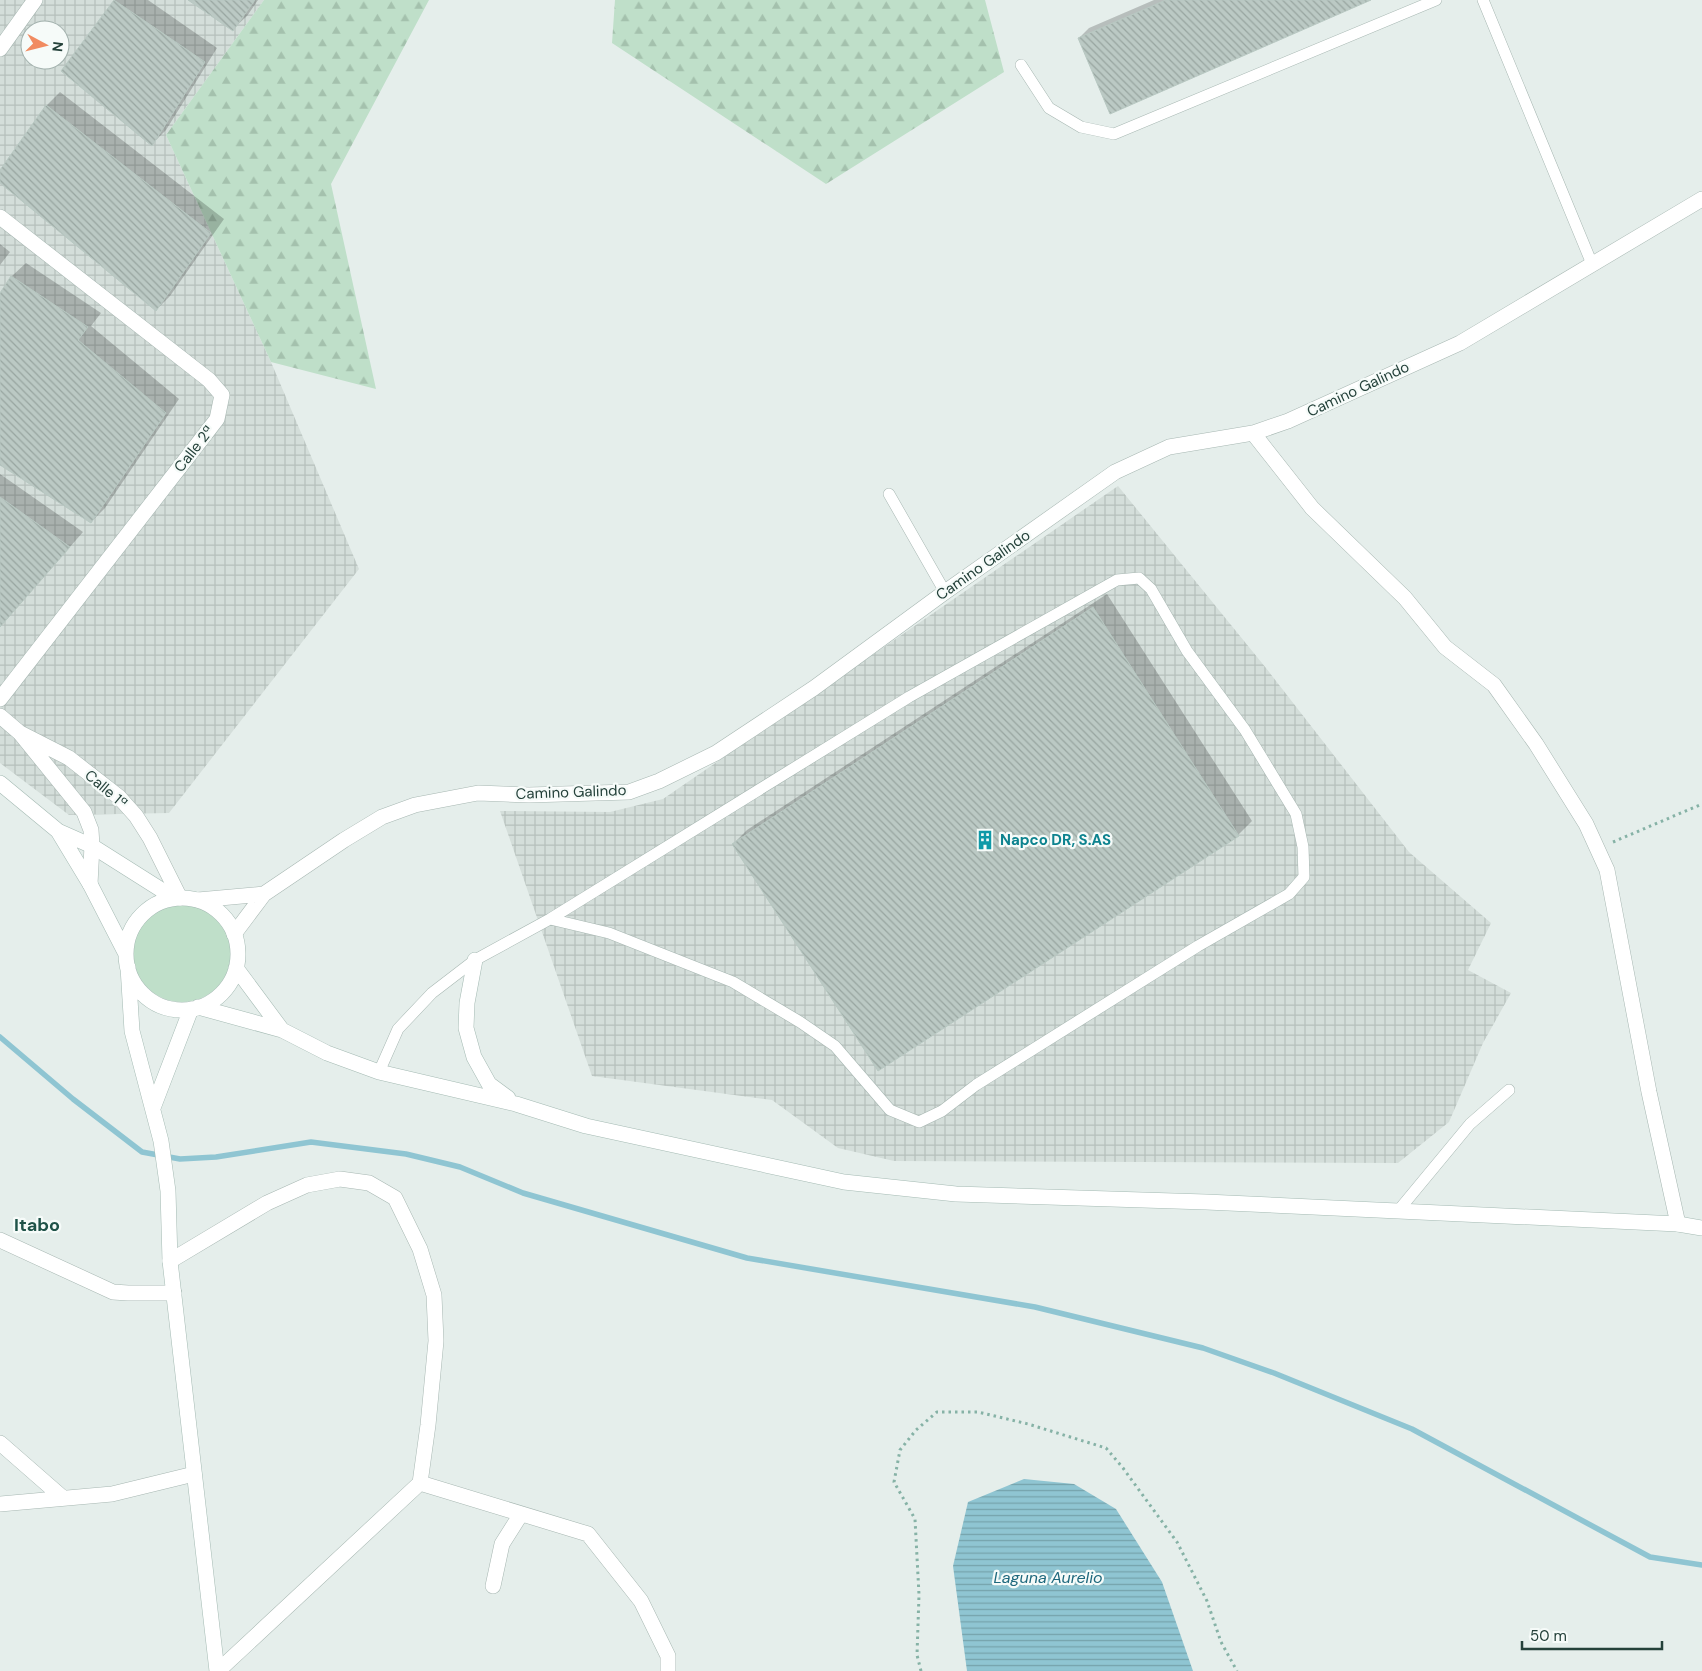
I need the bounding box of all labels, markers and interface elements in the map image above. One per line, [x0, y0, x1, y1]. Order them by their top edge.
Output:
north arrow [20, 20, 70, 70]
text: N [48, 40, 67, 53]
street label: Camino Galindo [1304, 356, 1413, 421]
street label: Calle 2ª [170, 422, 218, 476]
street label: Camino Galindo [932, 525, 1034, 605]
street label: Calle 1ª [80, 765, 132, 813]
street label: Camino Galindo [515, 780, 627, 804]
building icon: Napco DR, S.AS [974, 829, 996, 851]
place label: Napco DR, S.AS [1000, 830, 1111, 850]
district label: Itabo [14, 1213, 60, 1237]
water label: Laguna Aurelio [993, 1567, 1103, 1588]
scale bar [1522, 1618, 1662, 1650]
text: 50 m [1530, 1626, 1567, 1646]

